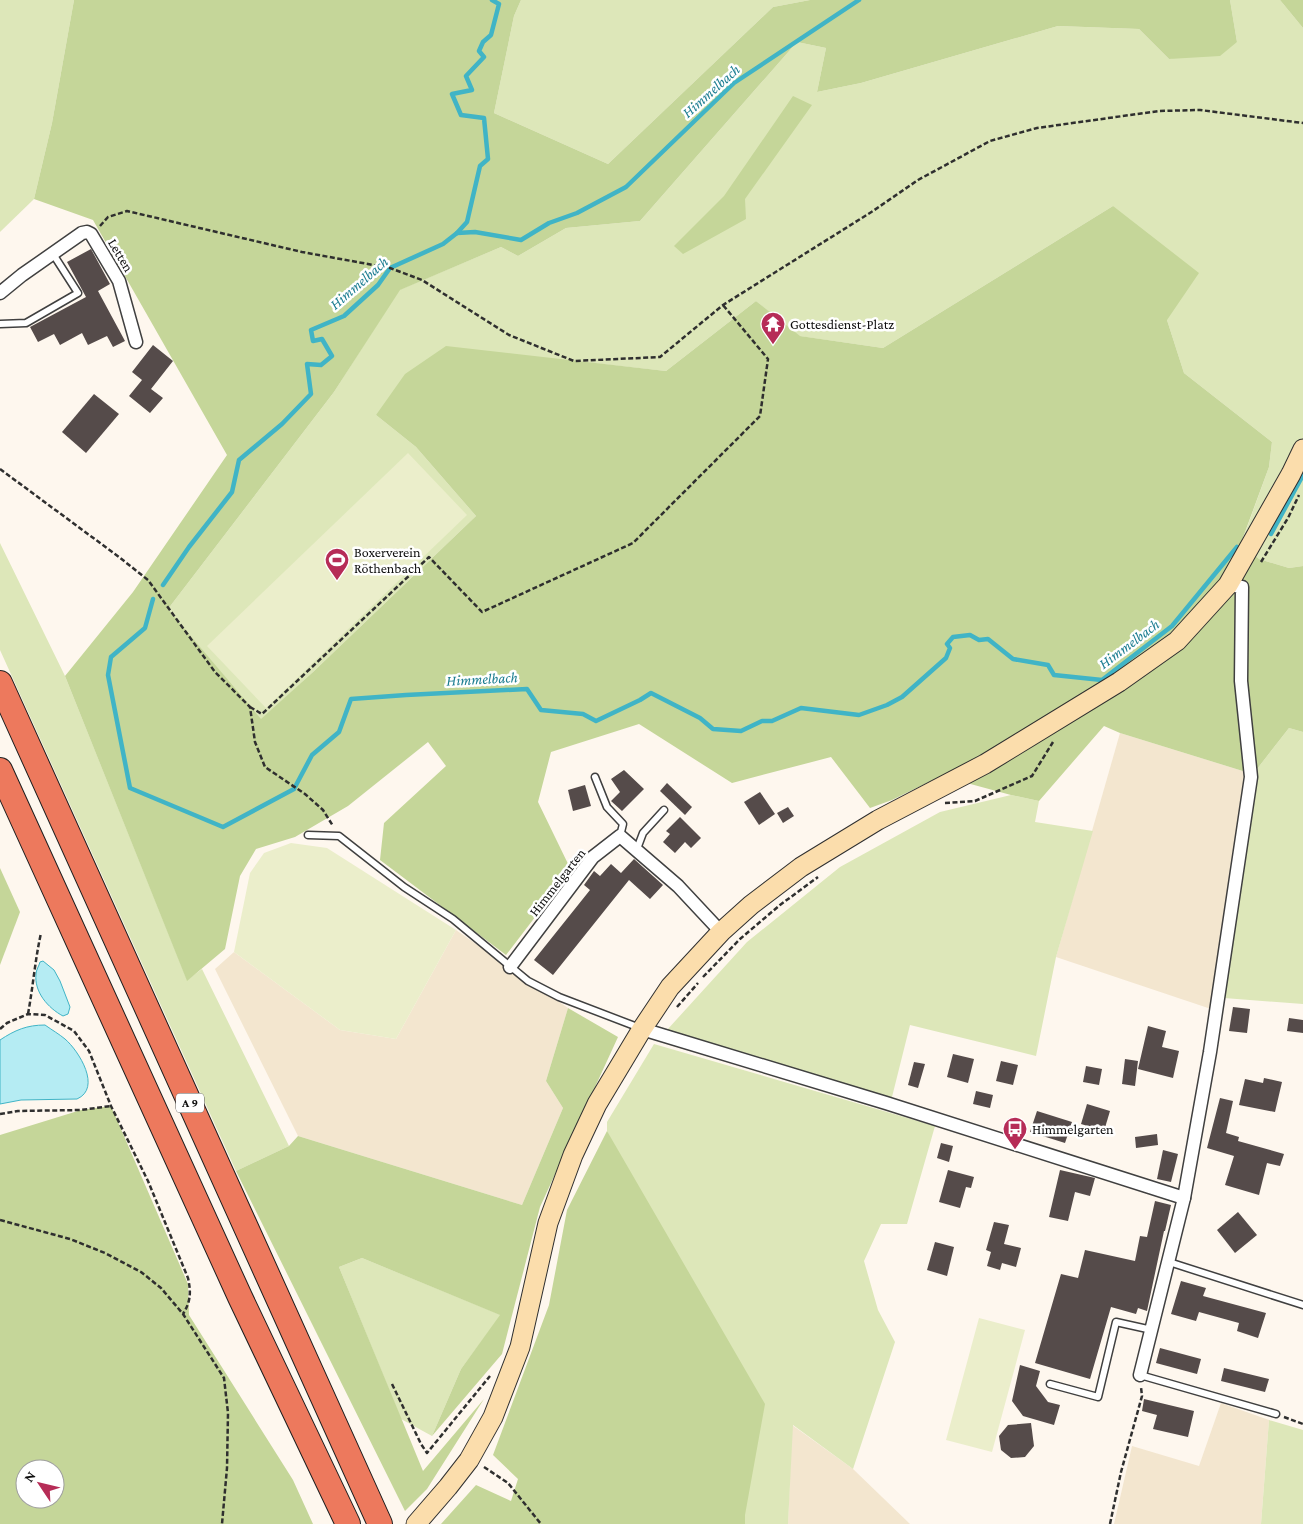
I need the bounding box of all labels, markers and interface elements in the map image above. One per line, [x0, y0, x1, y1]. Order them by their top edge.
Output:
water label: Himmelbach [679, 61, 743, 121]
street label: Letten [105, 235, 137, 275]
water label: Himmelbach [327, 254, 391, 312]
temple icon: Gottesdienst-Platz [760, 311, 786, 345]
place label: Gottesdienst-Platz [790, 316, 894, 332]
place label: Boxerverein Röthenbach [354, 544, 422, 576]
sports icon: Boxerverein Röthenbach [324, 547, 350, 581]
water label: Himmelbach [1096, 616, 1162, 672]
water label: Himmelbach [446, 669, 518, 689]
street label: Himmelgarten [526, 845, 589, 919]
road number: A 9 [176, 1094, 204, 1112]
bus stop icon: Himmelgarten [1002, 1116, 1028, 1150]
place label: Himmelgarten [1032, 1121, 1114, 1137]
north arrow [15, 1459, 65, 1509]
text: N [20, 1468, 39, 1485]

